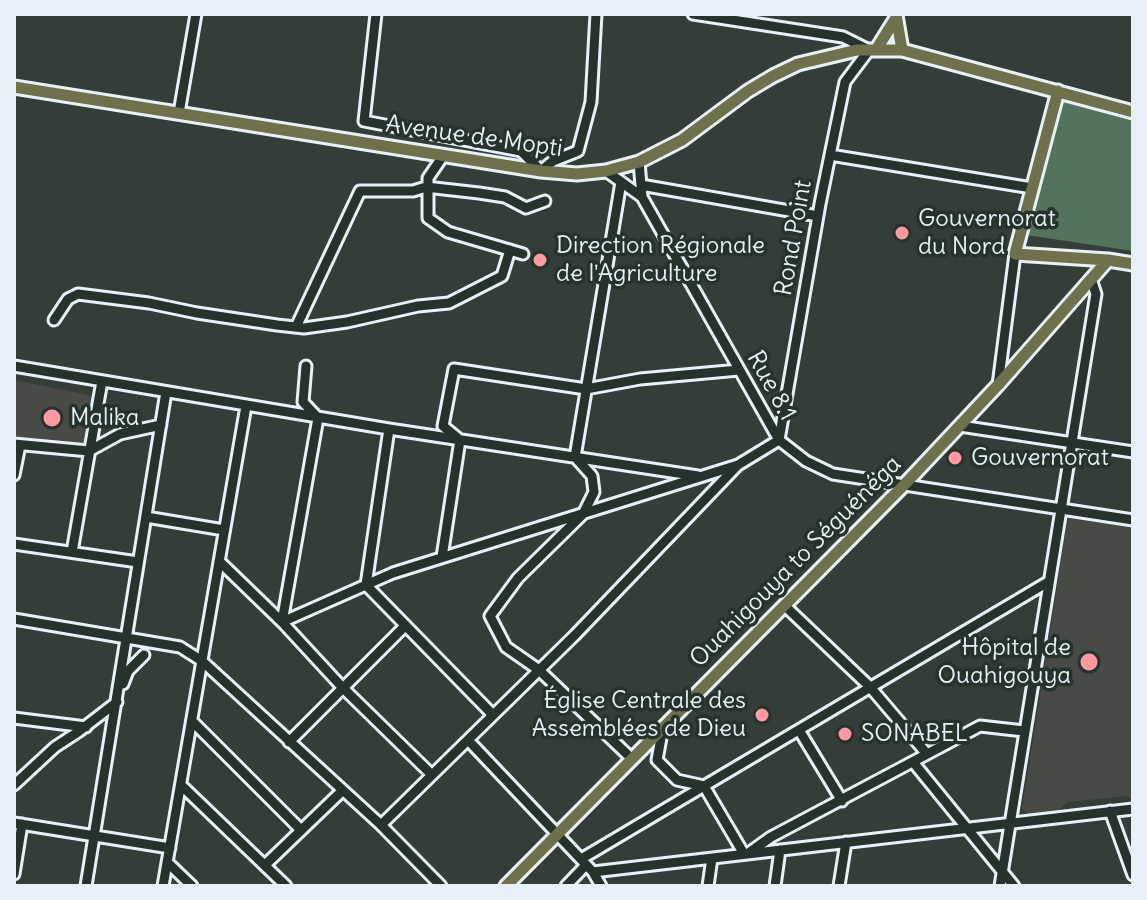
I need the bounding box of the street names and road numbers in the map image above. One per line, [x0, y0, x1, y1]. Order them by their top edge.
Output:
street label: Avenue de Mopti [384, 110, 564, 164]
street label: Rond Point [770, 178, 818, 298]
street label: Rue 8.1 [740, 346, 802, 426]
street label: Ouahigouya to Séguénéga [684, 450, 908, 674]

